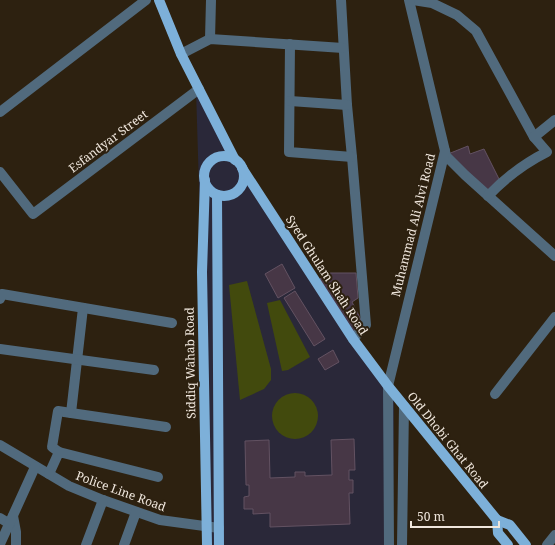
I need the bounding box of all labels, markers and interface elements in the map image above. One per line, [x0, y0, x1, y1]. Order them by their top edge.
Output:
street label: Esfandyar Street [65, 106, 151, 176]
street label: Muhammad Ali Alvi Road [387, 151, 439, 299]
street label: Syed Ghulam Shah Road [282, 212, 372, 339]
street label: Siddiq Wahab Road [181, 306, 199, 419]
street label: Old Dhobi Ghat Road [404, 388, 493, 492]
street label: Police Line Road [74, 467, 169, 515]
scale bar [411, 503, 499, 529]
text: 50 m [417, 508, 445, 525]

